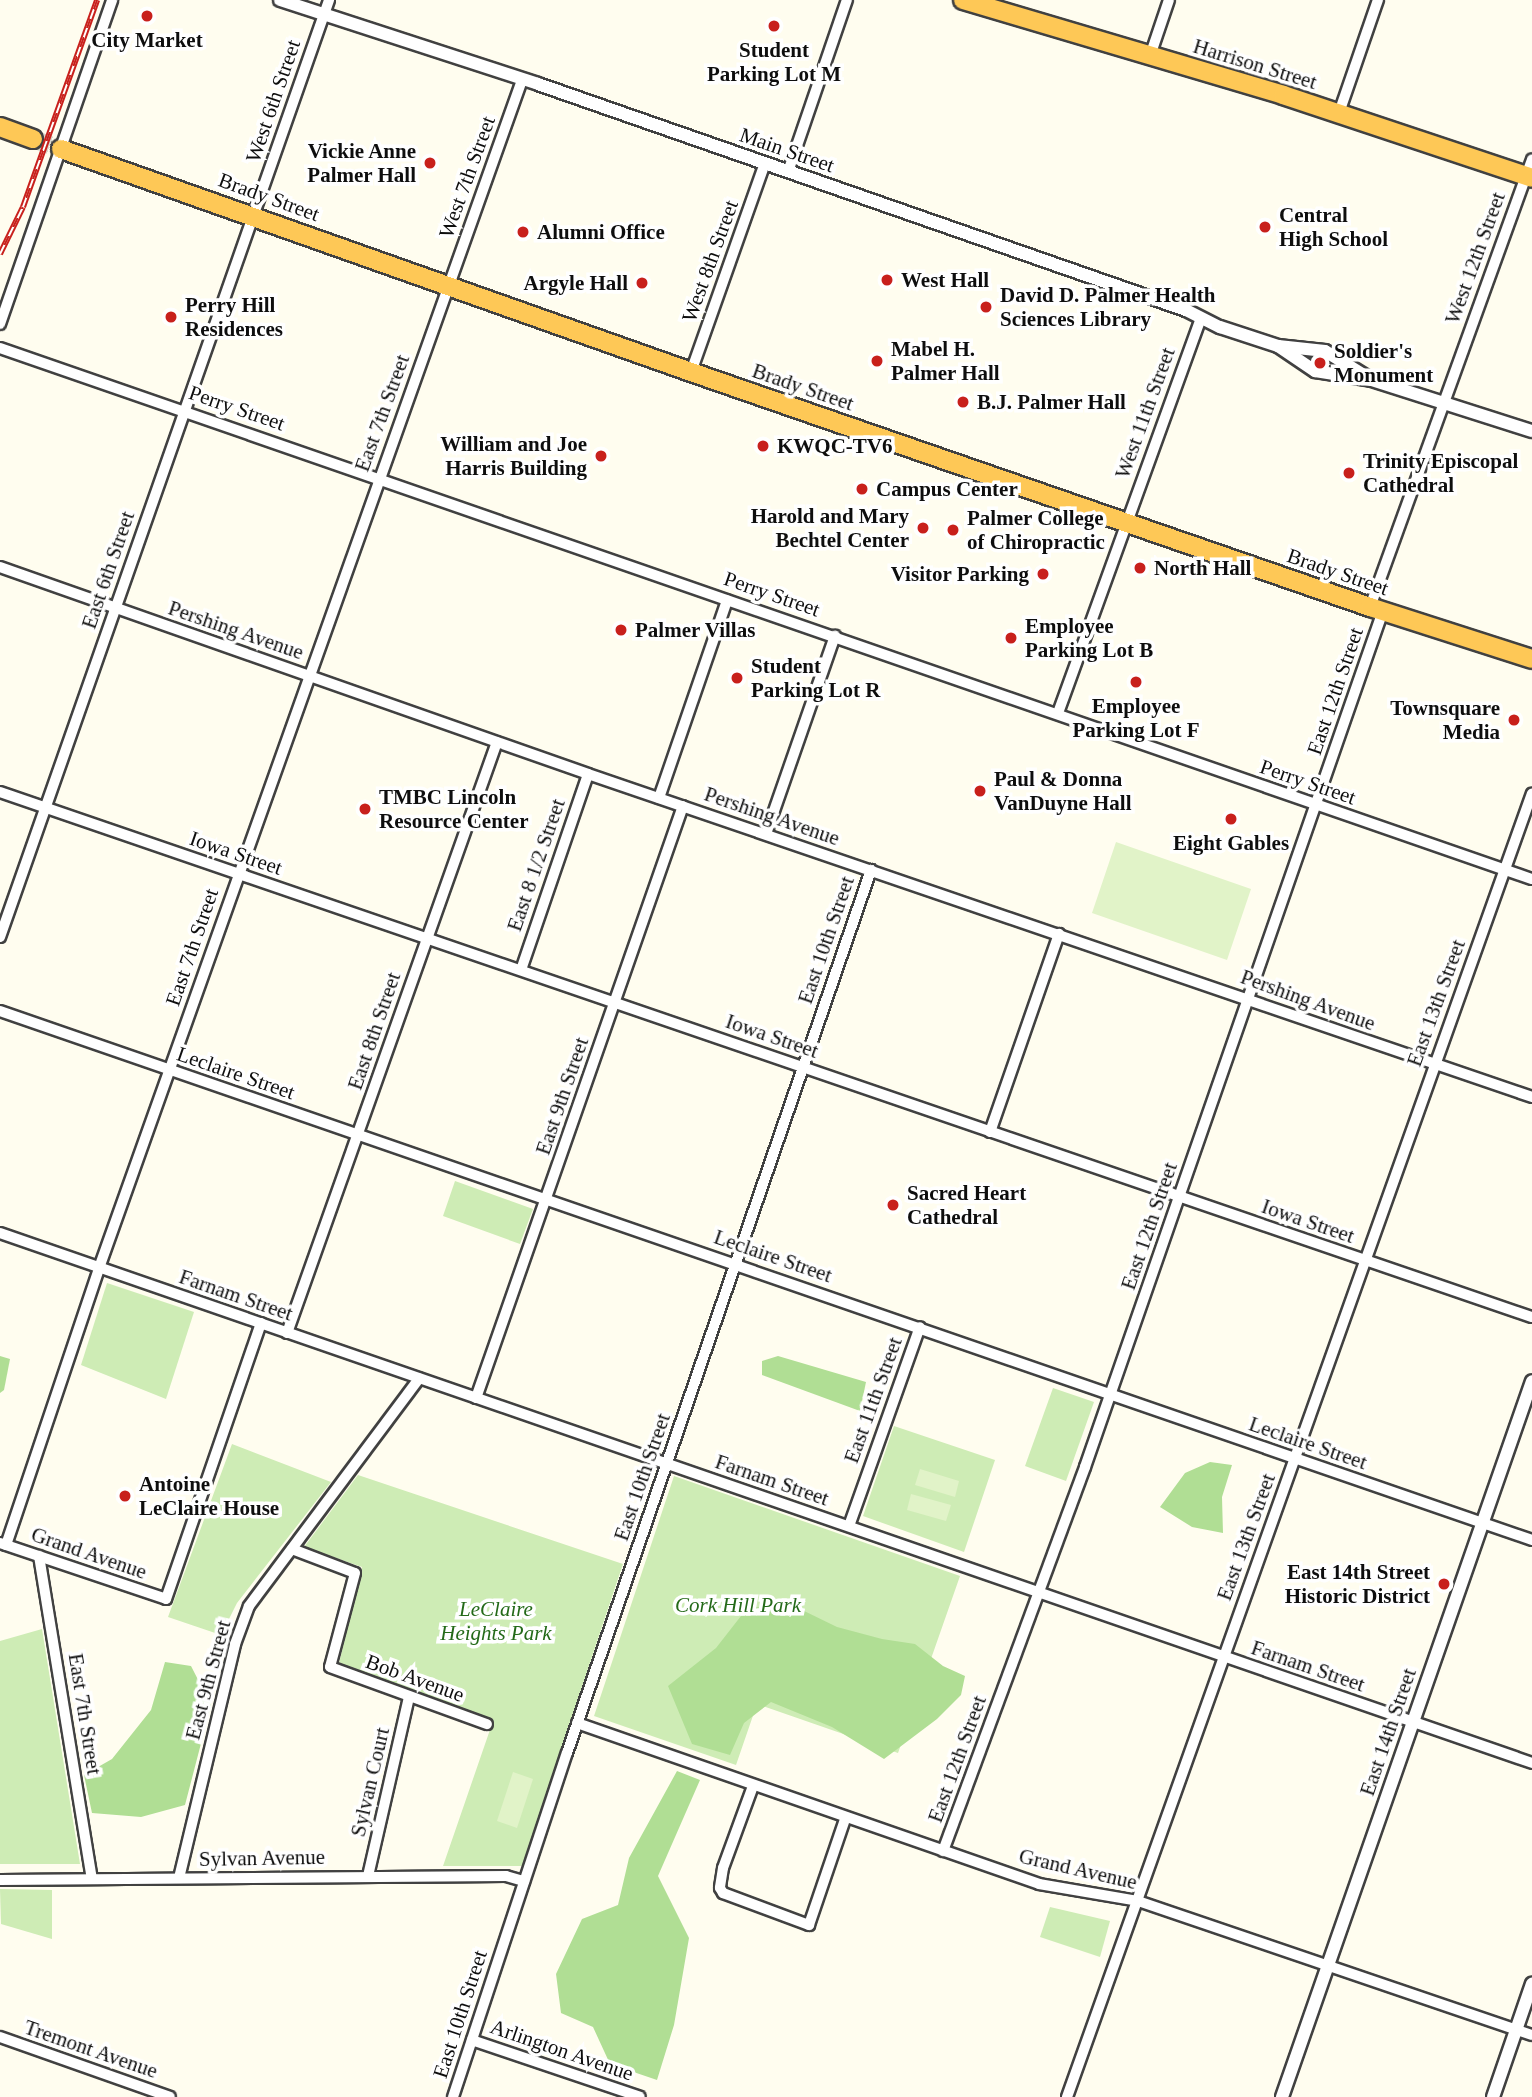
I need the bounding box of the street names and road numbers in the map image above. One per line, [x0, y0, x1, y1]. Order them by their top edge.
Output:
street label: Harrison Street [1190, 33, 1320, 95]
street label: West 6th Street [240, 36, 306, 166]
street label: West 7th Street [433, 113, 501, 241]
street label: Main Street [736, 122, 838, 178]
street label: Brady Street [215, 167, 323, 227]
street label: West 12th Street [1440, 189, 1510, 327]
street label: West 8th Street [676, 197, 744, 325]
street label: West 11th Street [1110, 344, 1180, 482]
street label: East 7th Street [349, 351, 415, 475]
street label: Brady Street [749, 358, 857, 416]
street label: Perry Street [186, 380, 288, 436]
street label: East 6th Street [76, 508, 140, 632]
street label: Brady Street [1284, 543, 1392, 601]
street label: Perry Street [721, 566, 823, 622]
street label: Pershing Avenue [165, 595, 307, 665]
street label: East 12th Street [1301, 624, 1369, 758]
street label: Perry Street [1257, 754, 1359, 810]
street label: Pershing Avenue [701, 781, 843, 851]
street label: East 8 1/2 Street [502, 796, 570, 934]
street label: Iowa Street [186, 825, 286, 881]
street label: East 10th Street [792, 873, 860, 1007]
street label: East 7th Street [160, 885, 224, 1009]
street label: East 13th Street [1401, 936, 1471, 1070]
street label: Pershing Avenue [1237, 964, 1379, 1036]
street label: East 8th Street [342, 969, 406, 1093]
street label: Iowa Street [722, 1008, 822, 1064]
street label: East 9th Street [530, 1034, 594, 1158]
street label: Leclaire Street [174, 1041, 298, 1105]
street label: East 12th Street [1115, 1159, 1183, 1293]
street label: Iowa Street [1258, 1193, 1358, 1249]
street label: Leclaire Street [711, 1224, 835, 1288]
street label: Farnam Street [176, 1264, 296, 1326]
street label: East 11th Street [839, 1334, 907, 1466]
street label: East 10th Street [608, 1410, 676, 1544]
street label: Leclaire Street [1246, 1411, 1370, 1475]
street label: Farnam Street [712, 1449, 832, 1511]
street label: East 13th Street [1211, 1470, 1281, 1604]
street label: Grand Avenue [27, 1521, 151, 1585]
street label: East 9th Street [180, 1618, 236, 1742]
street label: Farnam Street [1248, 1635, 1368, 1697]
street label: Bob Avenue [362, 1648, 468, 1708]
street label: East 7th Street [63, 1652, 107, 1776]
street label: East 14th Street [1354, 1665, 1422, 1799]
street label: East 12th Street [922, 1692, 992, 1826]
street label: Sylvan Court [345, 1725, 395, 1839]
street label: Grand Avenue [1016, 1843, 1140, 1895]
street label: Sylvan Avenue [198, 1844, 326, 1872]
street label: East 10th Street [427, 1947, 493, 2081]
street label: Tremont Avenue [20, 2014, 162, 2084]
street label: Arlington Avenue [487, 2014, 637, 2086]

